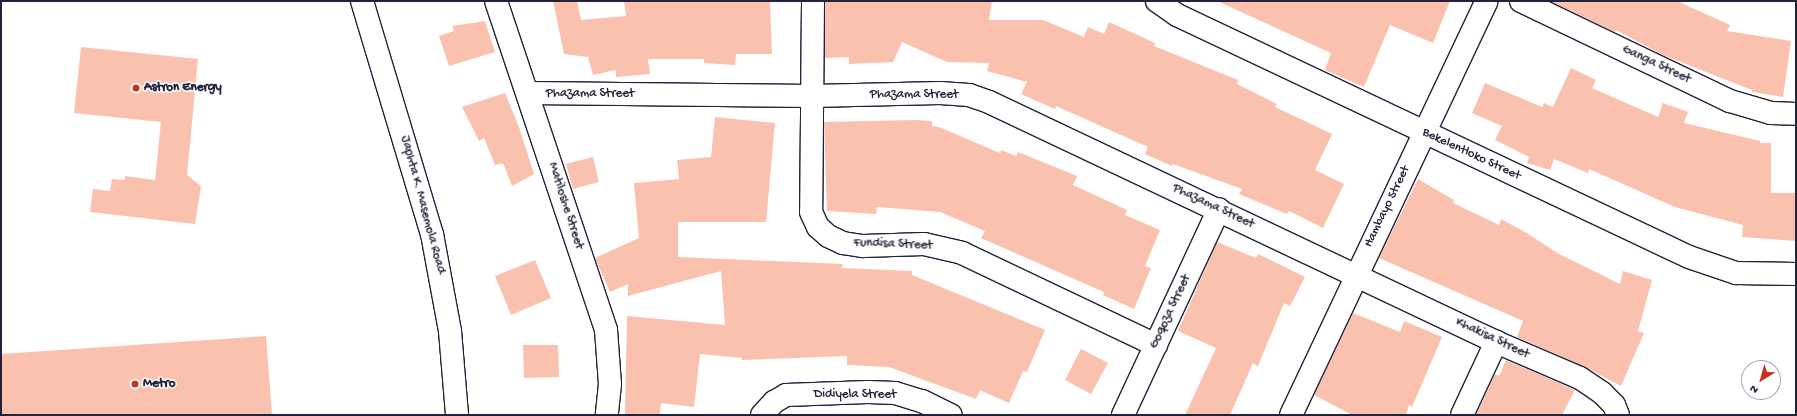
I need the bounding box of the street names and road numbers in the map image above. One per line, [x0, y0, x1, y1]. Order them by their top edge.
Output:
street label: Ganga Street [1619, 42, 1693, 88]
street label: Phazama Street [546, 86, 634, 102]
street label: Phazama Street [870, 87, 958, 103]
street label: Bekelentloko Street [1419, 125, 1523, 185]
street label: Japhta K. Masemola Road [396, 134, 448, 276]
street label: Matiloshe Street [544, 161, 586, 251]
street label: Hambayo Street [1362, 164, 1414, 250]
street label: Phazama Street [1170, 181, 1256, 233]
street label: Fundisa Street [853, 236, 933, 254]
street label: Goqoza Street [1147, 272, 1195, 352]
street label: Khakisa Street [1453, 315, 1531, 363]
street label: Didiyela Street [814, 387, 896, 403]

